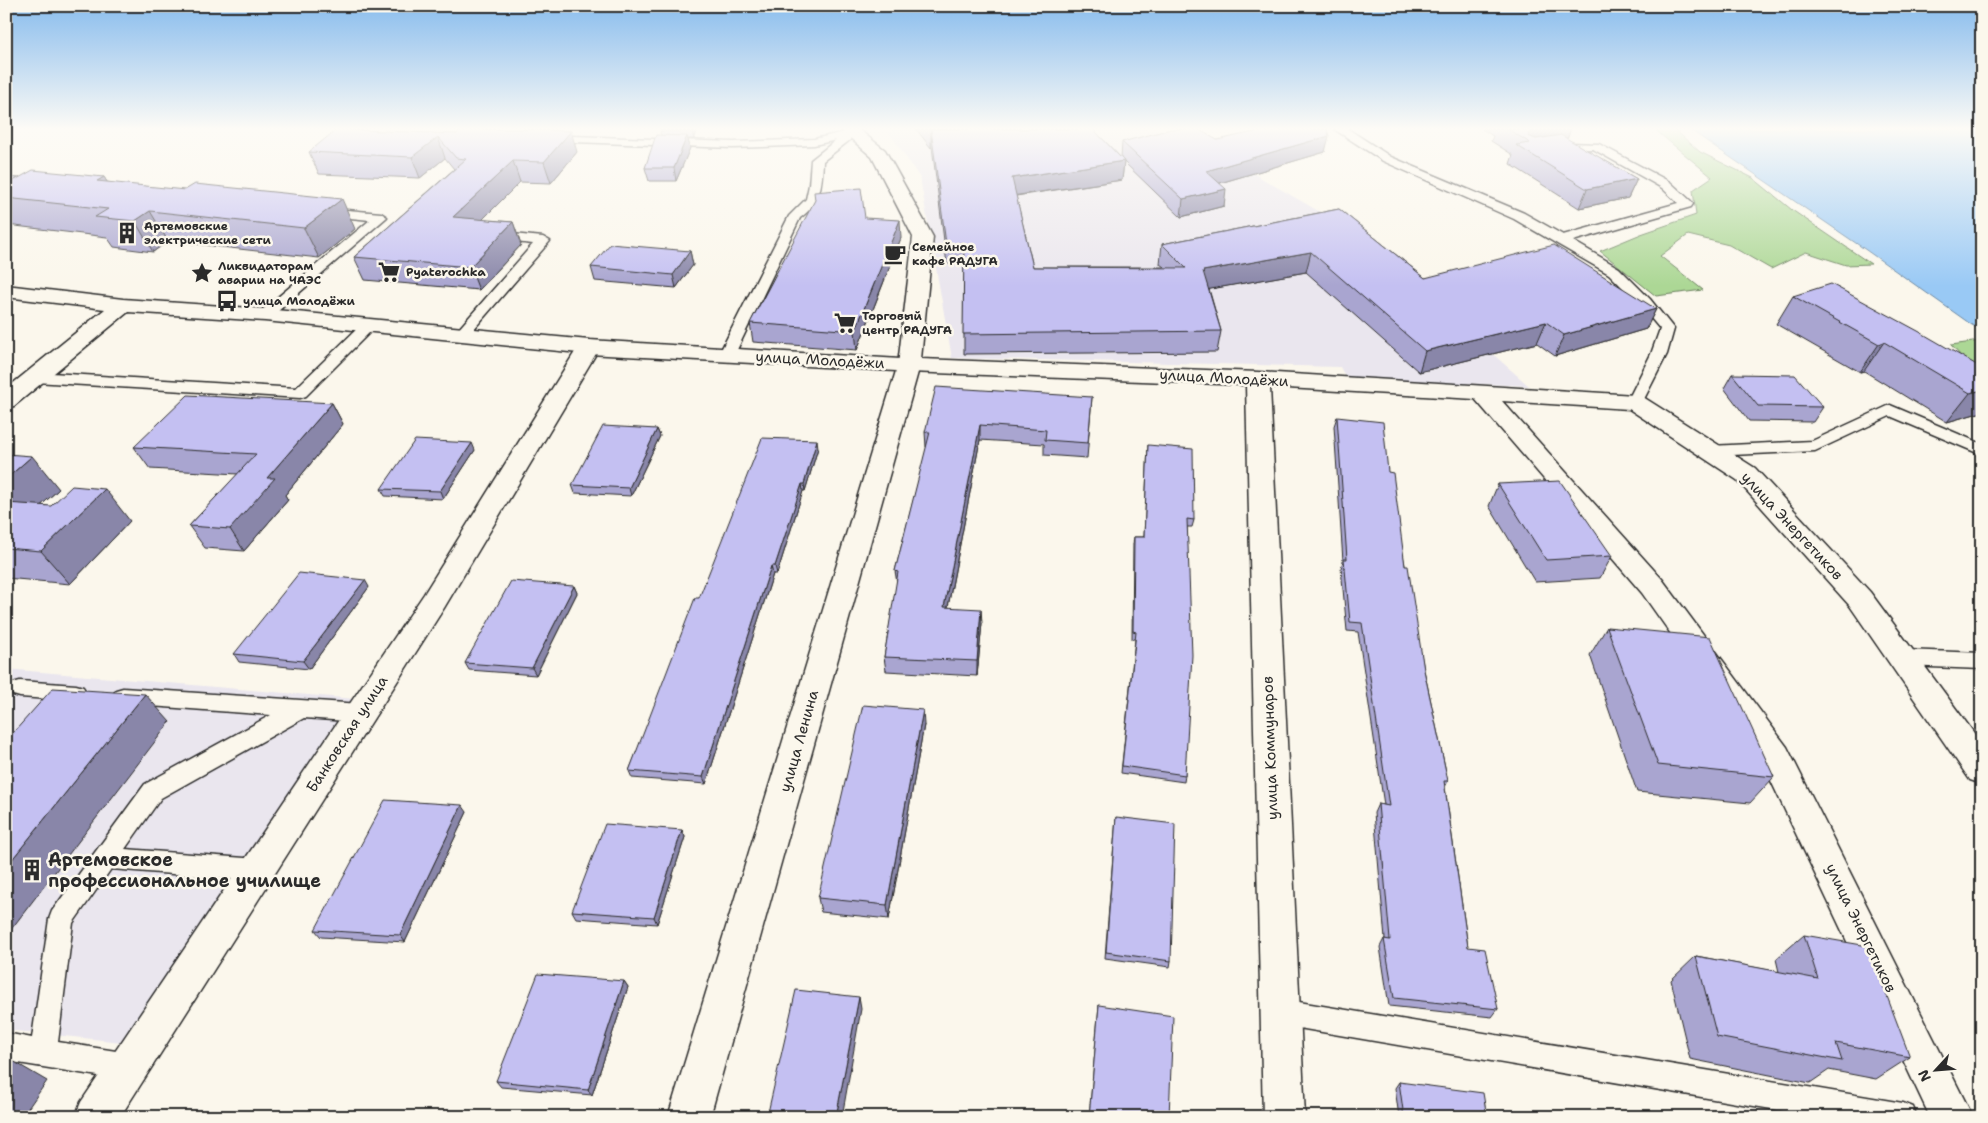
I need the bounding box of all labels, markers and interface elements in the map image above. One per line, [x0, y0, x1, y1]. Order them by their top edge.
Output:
place label: Артемовские электрические сети [144, 218, 272, 248]
building icon: Артемовские электрические сети [114, 220, 140, 246]
place label: Семейное кафе РАДУГА [912, 239, 998, 269]
cafe icon: Семейное кафе РАДУГА [882, 241, 908, 267]
place label: Ликвидаторам аварии на ЧАЭС [218, 258, 321, 288]
supermarket icon: Pyaterochka [376, 259, 402, 285]
place icon: Ликвидаторам аварии на ЧАЭС [189, 260, 215, 286]
place label: Pyaterochka [406, 264, 486, 280]
bus stop icon: улица Молодёжи [214, 288, 240, 314]
place label: улица Молодёжи [243, 293, 355, 309]
place label: Торговый центр РАДУГА [862, 308, 952, 338]
supermarket icon: Торговый центр РАДУГА [832, 310, 858, 336]
street label: улица Молодёжи [755, 347, 885, 373]
street label: улица Молодёжи [1159, 365, 1289, 391]
street label: улица Энергетиков [1737, 468, 1848, 585]
street label: Банковская улица [302, 671, 393, 796]
street label: улица Коммунаров [1257, 676, 1283, 820]
street label: улица Ленина [775, 687, 823, 794]
place label: Артемовское профессиональное училище [48, 848, 321, 893]
building icon: Артемовское профессиональное училище [19, 857, 45, 883]
street label: улица Энергетиков [1821, 860, 1901, 996]
north arrow [1910, 1046, 1960, 1096]
text: N [1914, 1067, 1935, 1085]

